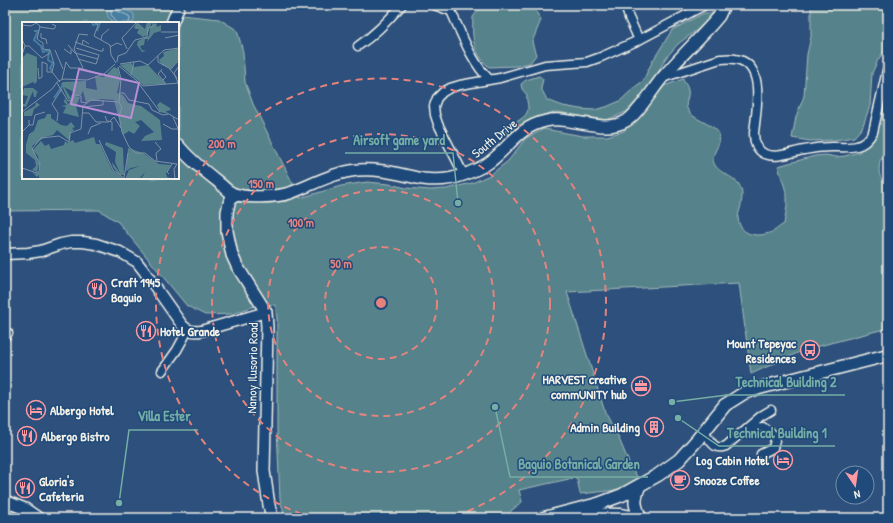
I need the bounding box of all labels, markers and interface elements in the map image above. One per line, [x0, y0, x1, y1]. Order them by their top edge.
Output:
inset map [22, 22, 179, 179]
street label: South Drive [467, 114, 521, 162]
callout: Airsoft game yard [345, 127, 453, 153]
text: Airsoft game yard [353, 130, 445, 151]
text: 200 m [208, 135, 236, 152]
text: 150 m [248, 175, 274, 192]
text: 100 m [288, 214, 314, 231]
text: 50 m [330, 255, 352, 272]
place label: Craft 1945 Baguio [111, 273, 161, 307]
restaurant icon: Craft 1945 Baguio [86, 278, 108, 300]
centre of rings [374, 296, 388, 310]
restaurant icon: Hotel Grande [135, 320, 157, 342]
place label: Hotel Grande [160, 322, 221, 340]
street label: Nanoy Ilusorio Road [242, 322, 262, 414]
place label: Mount Tepeyac Residences [727, 334, 797, 367]
bus stop icon: Mount Tepeyac Residences [799, 339, 821, 361]
callout: Technical Building 2 [727, 369, 845, 395]
place label: HARVEST creative commUNITY hub [542, 370, 628, 403]
text: Technical Building 2 [734, 372, 837, 393]
office icon: HARVEST creative commUNITY hub [630, 375, 652, 397]
hotel icon: Albergo Hotel [25, 399, 47, 421]
place label: Albergo Hotel [50, 401, 114, 420]
callout: Villa Ester [129, 404, 198, 430]
text: Villa Ester [137, 406, 191, 425]
building icon: Admin Building [643, 416, 665, 438]
place label: Admin Building [570, 418, 640, 437]
callout: Technical Building 1 [719, 420, 835, 446]
text: Technical Building 1 [726, 423, 827, 444]
restaurant icon: Albergo Bistro [16, 425, 38, 447]
place label: Albergo Bistro [41, 427, 110, 446]
hotel icon: Log Cabin Hotel [772, 449, 794, 471]
callout: Baguio Botanical Garden [510, 451, 648, 477]
place label: Log Cabin Hotel [696, 451, 770, 470]
text: Baguio Botanical Garden [518, 454, 640, 475]
north arrow [835, 465, 875, 505]
cafe icon: Snooze Coffee [669, 469, 691, 491]
place label: Snooze Coffee [694, 471, 760, 489]
place label: Gloria's Cafeteria [39, 472, 85, 505]
restaurant icon: Gloria's Cafeteria [14, 477, 36, 499]
text: N [853, 487, 862, 502]

